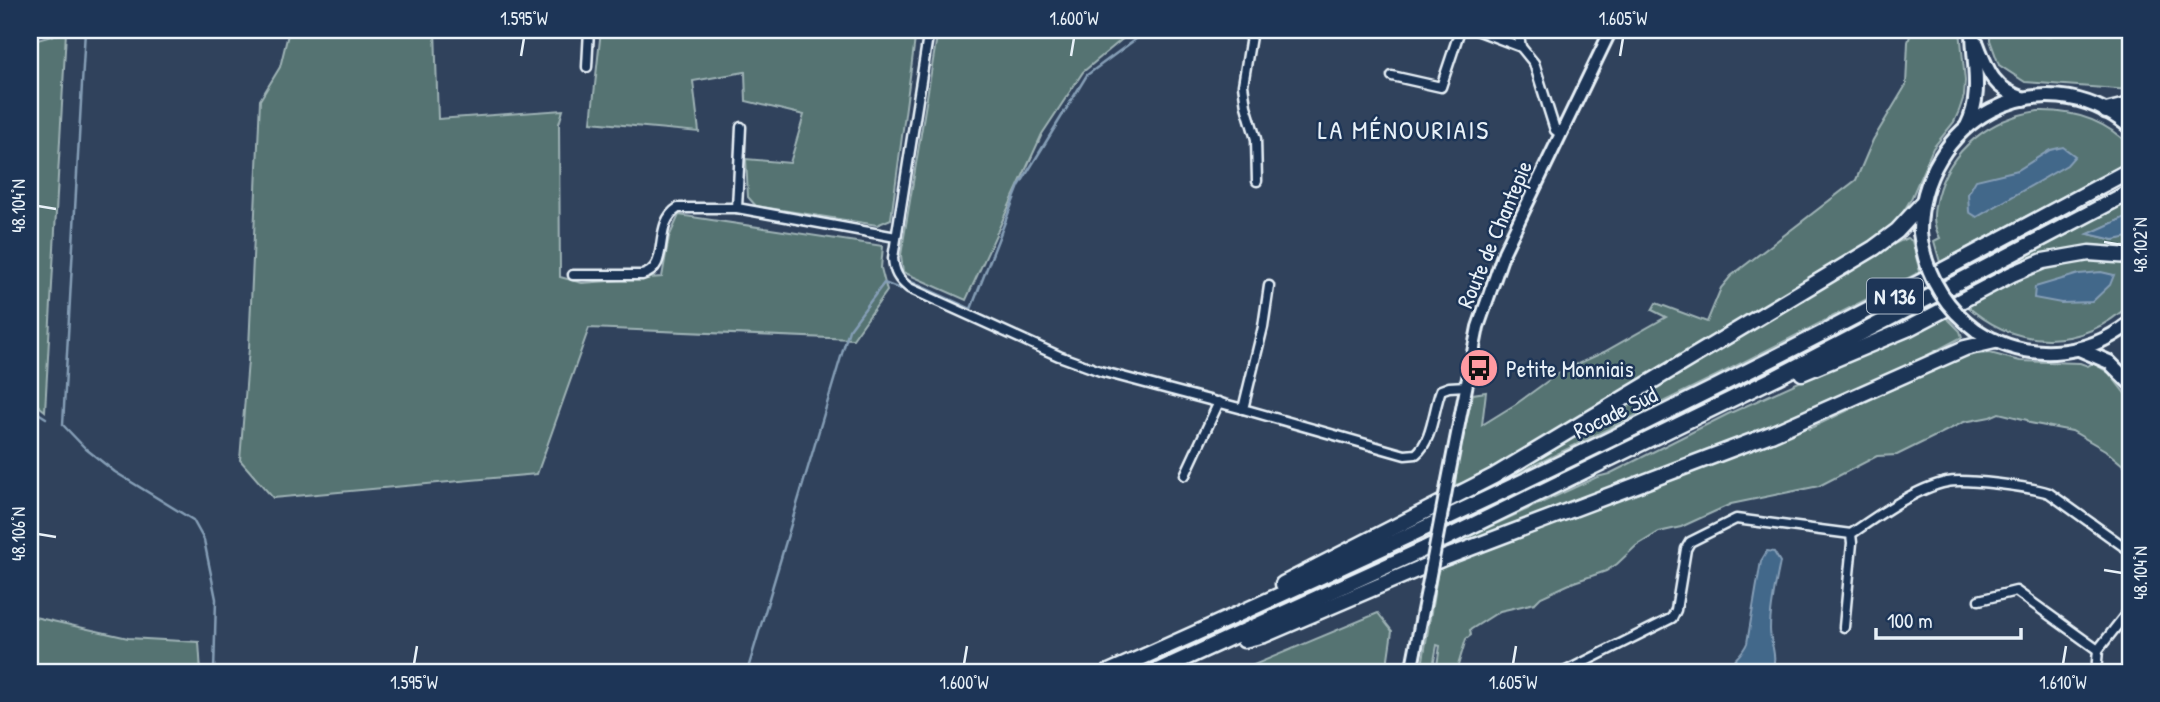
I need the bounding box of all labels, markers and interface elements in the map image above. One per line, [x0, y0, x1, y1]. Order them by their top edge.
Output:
text: 1.595°W [500, 6, 548, 31]
text: 1.600°W [1050, 6, 1098, 31]
text: 1.605°W [1599, 6, 1647, 31]
district label: LA MÉNOURIAIS [1318, 112, 1490, 147]
street label: Route de Chantepie [1449, 155, 1539, 313]
text: 48.104°N [6, 179, 31, 233]
text: 48.102°N [2128, 217, 2153, 273]
road number: N 136 [1867, 278, 1923, 314]
bus stop icon: Petite Monniais [1458, 347, 1500, 389]
place label: Petite Monniais [1506, 353, 1634, 384]
street label: Rocade Sud [1568, 378, 1662, 446]
text: 48.106°N [6, 507, 31, 561]
text: 48.104°N [2128, 546, 2153, 600]
scale bar [1876, 597, 2022, 641]
text: 100 m [1887, 606, 1933, 635]
text: 1.595°W [390, 670, 438, 695]
text: 1.600°W [940, 670, 988, 695]
text: 1.605°W [1489, 670, 1537, 695]
text: 1.610°W [2039, 670, 2087, 695]

